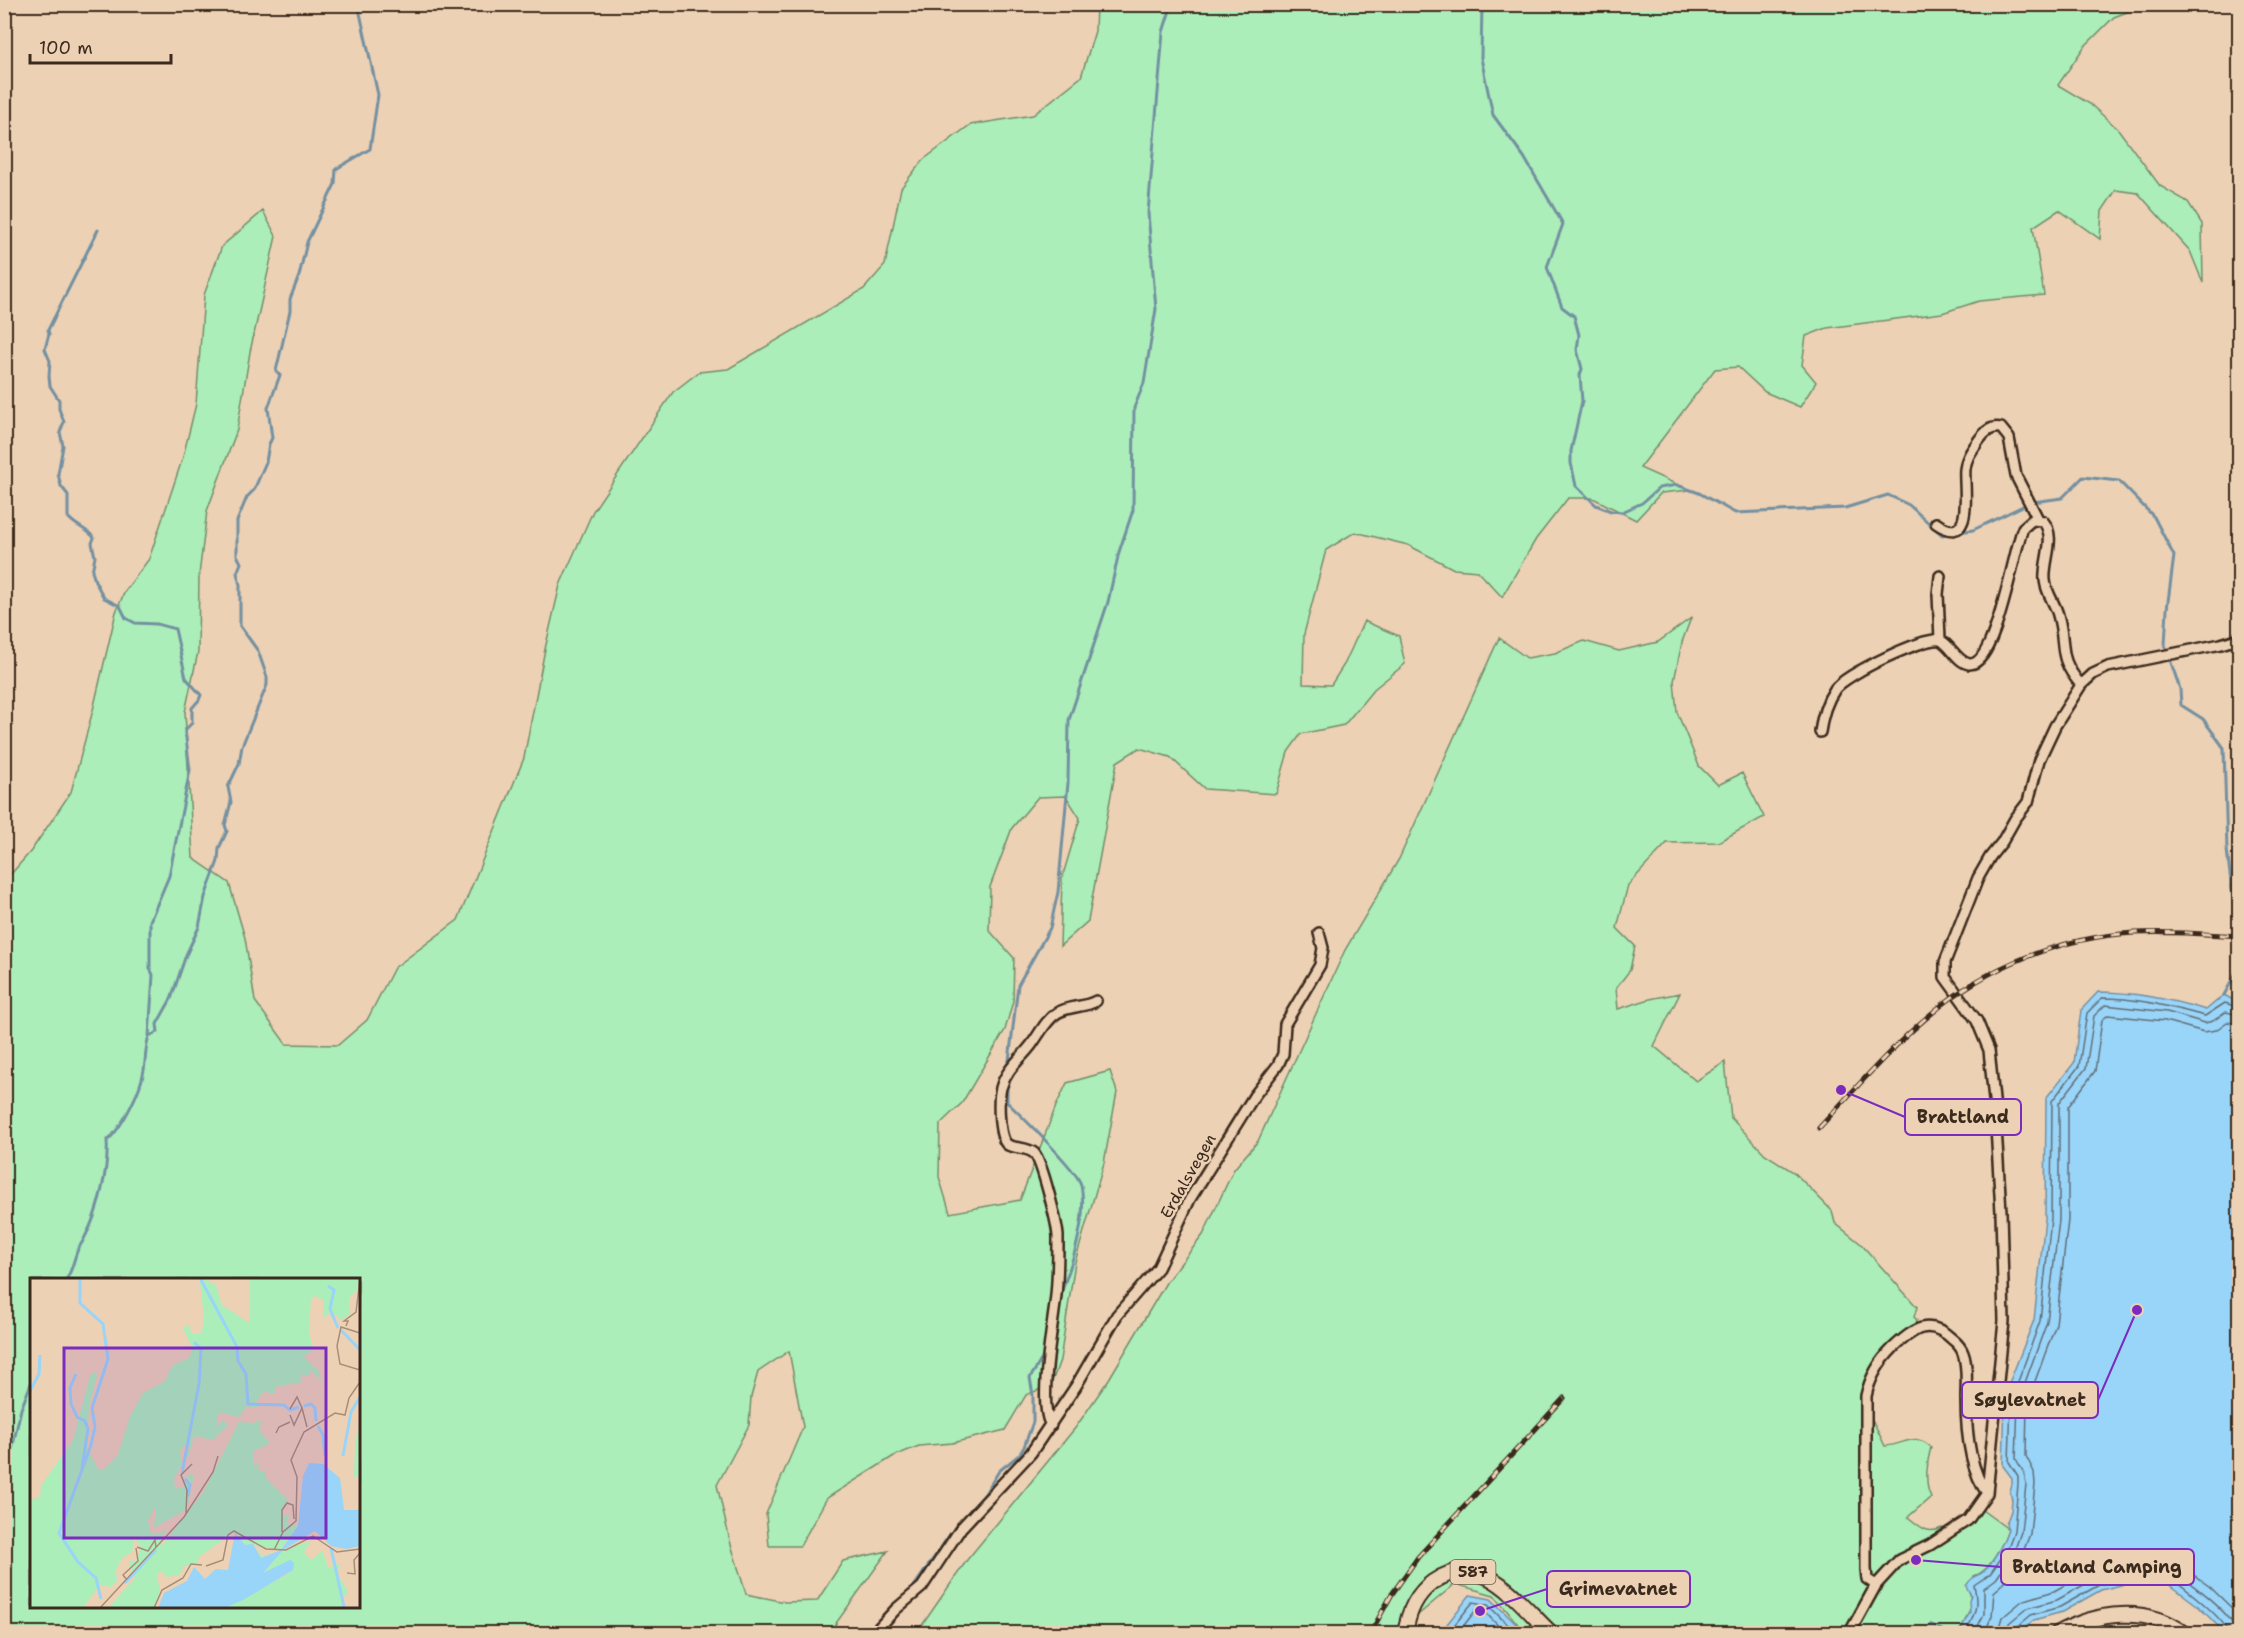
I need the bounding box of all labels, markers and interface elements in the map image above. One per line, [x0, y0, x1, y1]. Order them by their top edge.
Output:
scale bar [30, 27, 171, 65]
text: 100 m [39, 36, 93, 60]
callout: Brattland [1905, 1099, 2021, 1135]
text: Brattland [1917, 1105, 2009, 1129]
street label: Erdalsvegen [1155, 1130, 1221, 1222]
inset map [30, 1278, 360, 1608]
callout: Søylevatnet [1962, 1382, 2098, 1418]
text: Søylevatnet [1974, 1388, 2086, 1412]
callout: Bratland Camping [2001, 1549, 2194, 1585]
text: Bratland Camping [2012, 1555, 2182, 1579]
road number: 587 [1450, 1560, 1496, 1584]
callout: Grimevatnet [1547, 1571, 1690, 1607]
text: Grimevatnet [1559, 1577, 1677, 1601]

